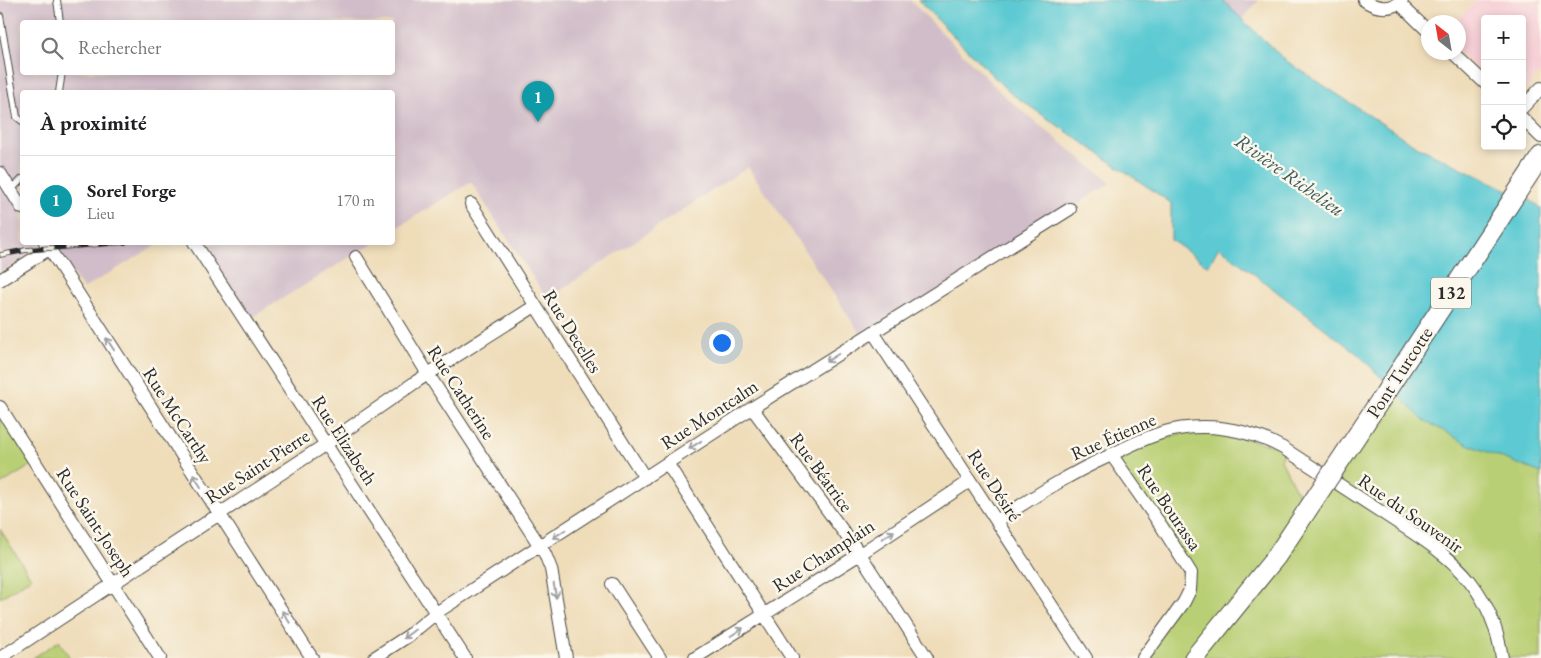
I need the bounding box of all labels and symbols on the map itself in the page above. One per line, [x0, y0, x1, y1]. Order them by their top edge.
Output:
north arrow [1421, 15, 1466, 60]
pin: 1 [522, 81, 554, 122]
water label: Rivière Richelieu [1230, 128, 1350, 222]
road number: 132 [1431, 278, 1471, 308]
street label: Rue Decelles [537, 285, 608, 378]
street label: Pont Turcotte [1361, 322, 1438, 423]
your location [709, 330, 735, 356]
one-way arrow [104, 337, 114, 351]
street label: Rue Catherine [422, 340, 501, 444]
one-way arrow [825, 353, 839, 363]
street label: Rue McCarthy [137, 362, 218, 469]
street label: Rue Montcalm [656, 374, 763, 455]
street label: Rue Elizabeth [306, 391, 383, 490]
street label: Rue Étienne [1067, 407, 1160, 466]
street label: Rue Saint-Pierre [200, 423, 314, 510]
street label: Rue Béatrice [784, 427, 859, 517]
one-way arrow [688, 440, 702, 450]
street label: Rue Désiré [962, 444, 1027, 526]
street label: Rue Bourassa [1132, 459, 1208, 556]
street label: Rue Saint-Joseph [51, 463, 140, 582]
street label: Rue du Souvenir [1353, 468, 1469, 559]
one-way arrow [192, 474, 202, 488]
street label: Rue Champlain [767, 513, 879, 598]
one-way arrow [552, 529, 566, 539]
one-way arrow [881, 530, 895, 540]
one-way arrow [551, 583, 561, 599]
one-way arrow [280, 610, 291, 624]
one-way arrow [729, 627, 743, 637]
one-way arrow [402, 629, 416, 639]

